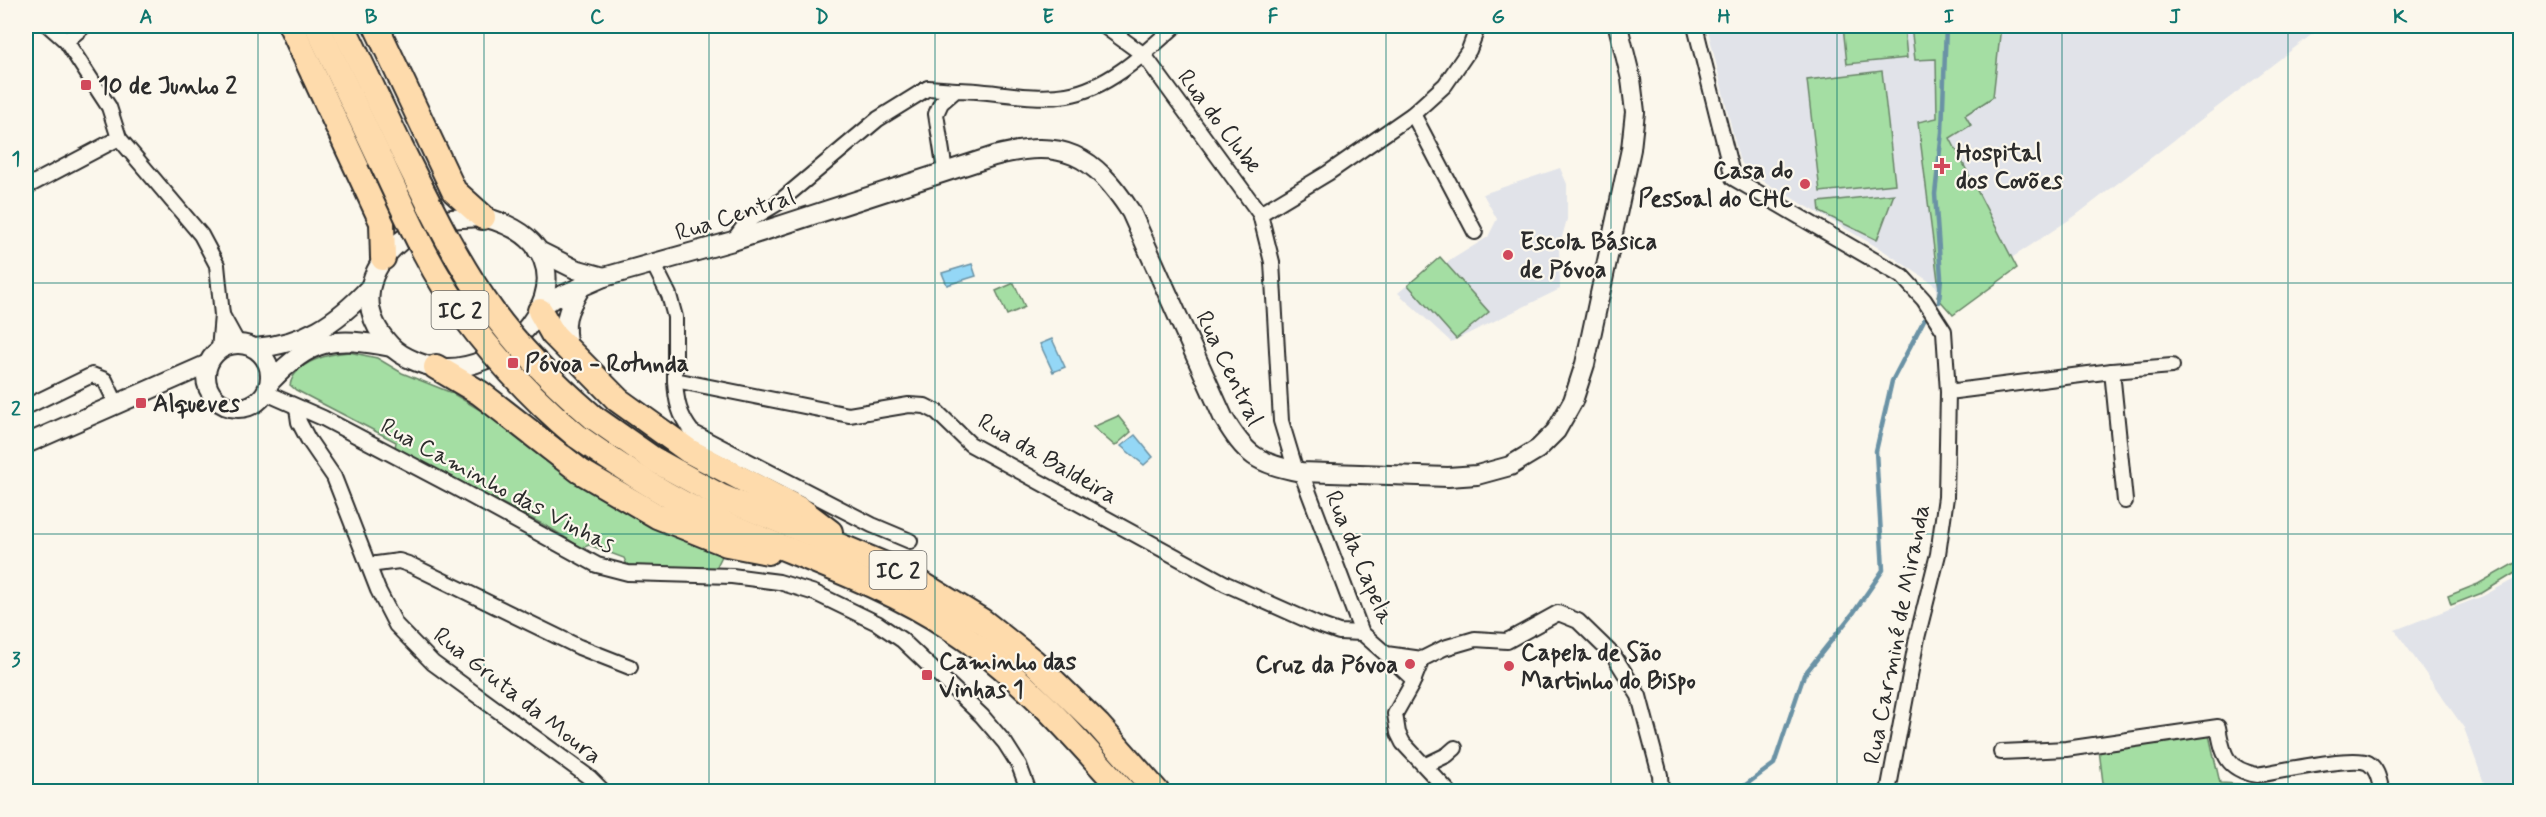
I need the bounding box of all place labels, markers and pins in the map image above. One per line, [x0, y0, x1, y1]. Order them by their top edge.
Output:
place label: 10 de Junho 2 [98, 71, 237, 102]
marker: 10 de Junho 2 [79, 78, 93, 92]
place label: Hospital dos Covões [1956, 138, 2063, 197]
place label: Casa do Pessoal do CHC [1638, 156, 1793, 215]
marker: Hospital dos Covões [1933, 157, 1951, 175]
marker: Casa do Pessoal do CHC [1798, 177, 1812, 191]
place label: Escola Básica de Póvoa [1520, 227, 1657, 286]
marker: Escola Básica de Póvoa [1501, 248, 1515, 262]
place label: Póvoa - Rotunda [525, 349, 689, 380]
marker: Póvoa - Rotunda [506, 356, 520, 370]
place label: Alqueves [153, 389, 240, 420]
marker: Alqueves [134, 396, 148, 410]
place label: Capela de São Martinho do Bispo [1521, 638, 1696, 697]
place label: Caminho das Vinhas 1 [939, 647, 1077, 706]
place label: Cruz da Póvoa [1255, 650, 1398, 681]
marker: Cruz da Póvoa [1403, 657, 1417, 671]
marker: Capela de São Martinho do Bispo [1502, 659, 1516, 673]
marker: Caminho das Vinhas 1 [920, 668, 934, 682]

